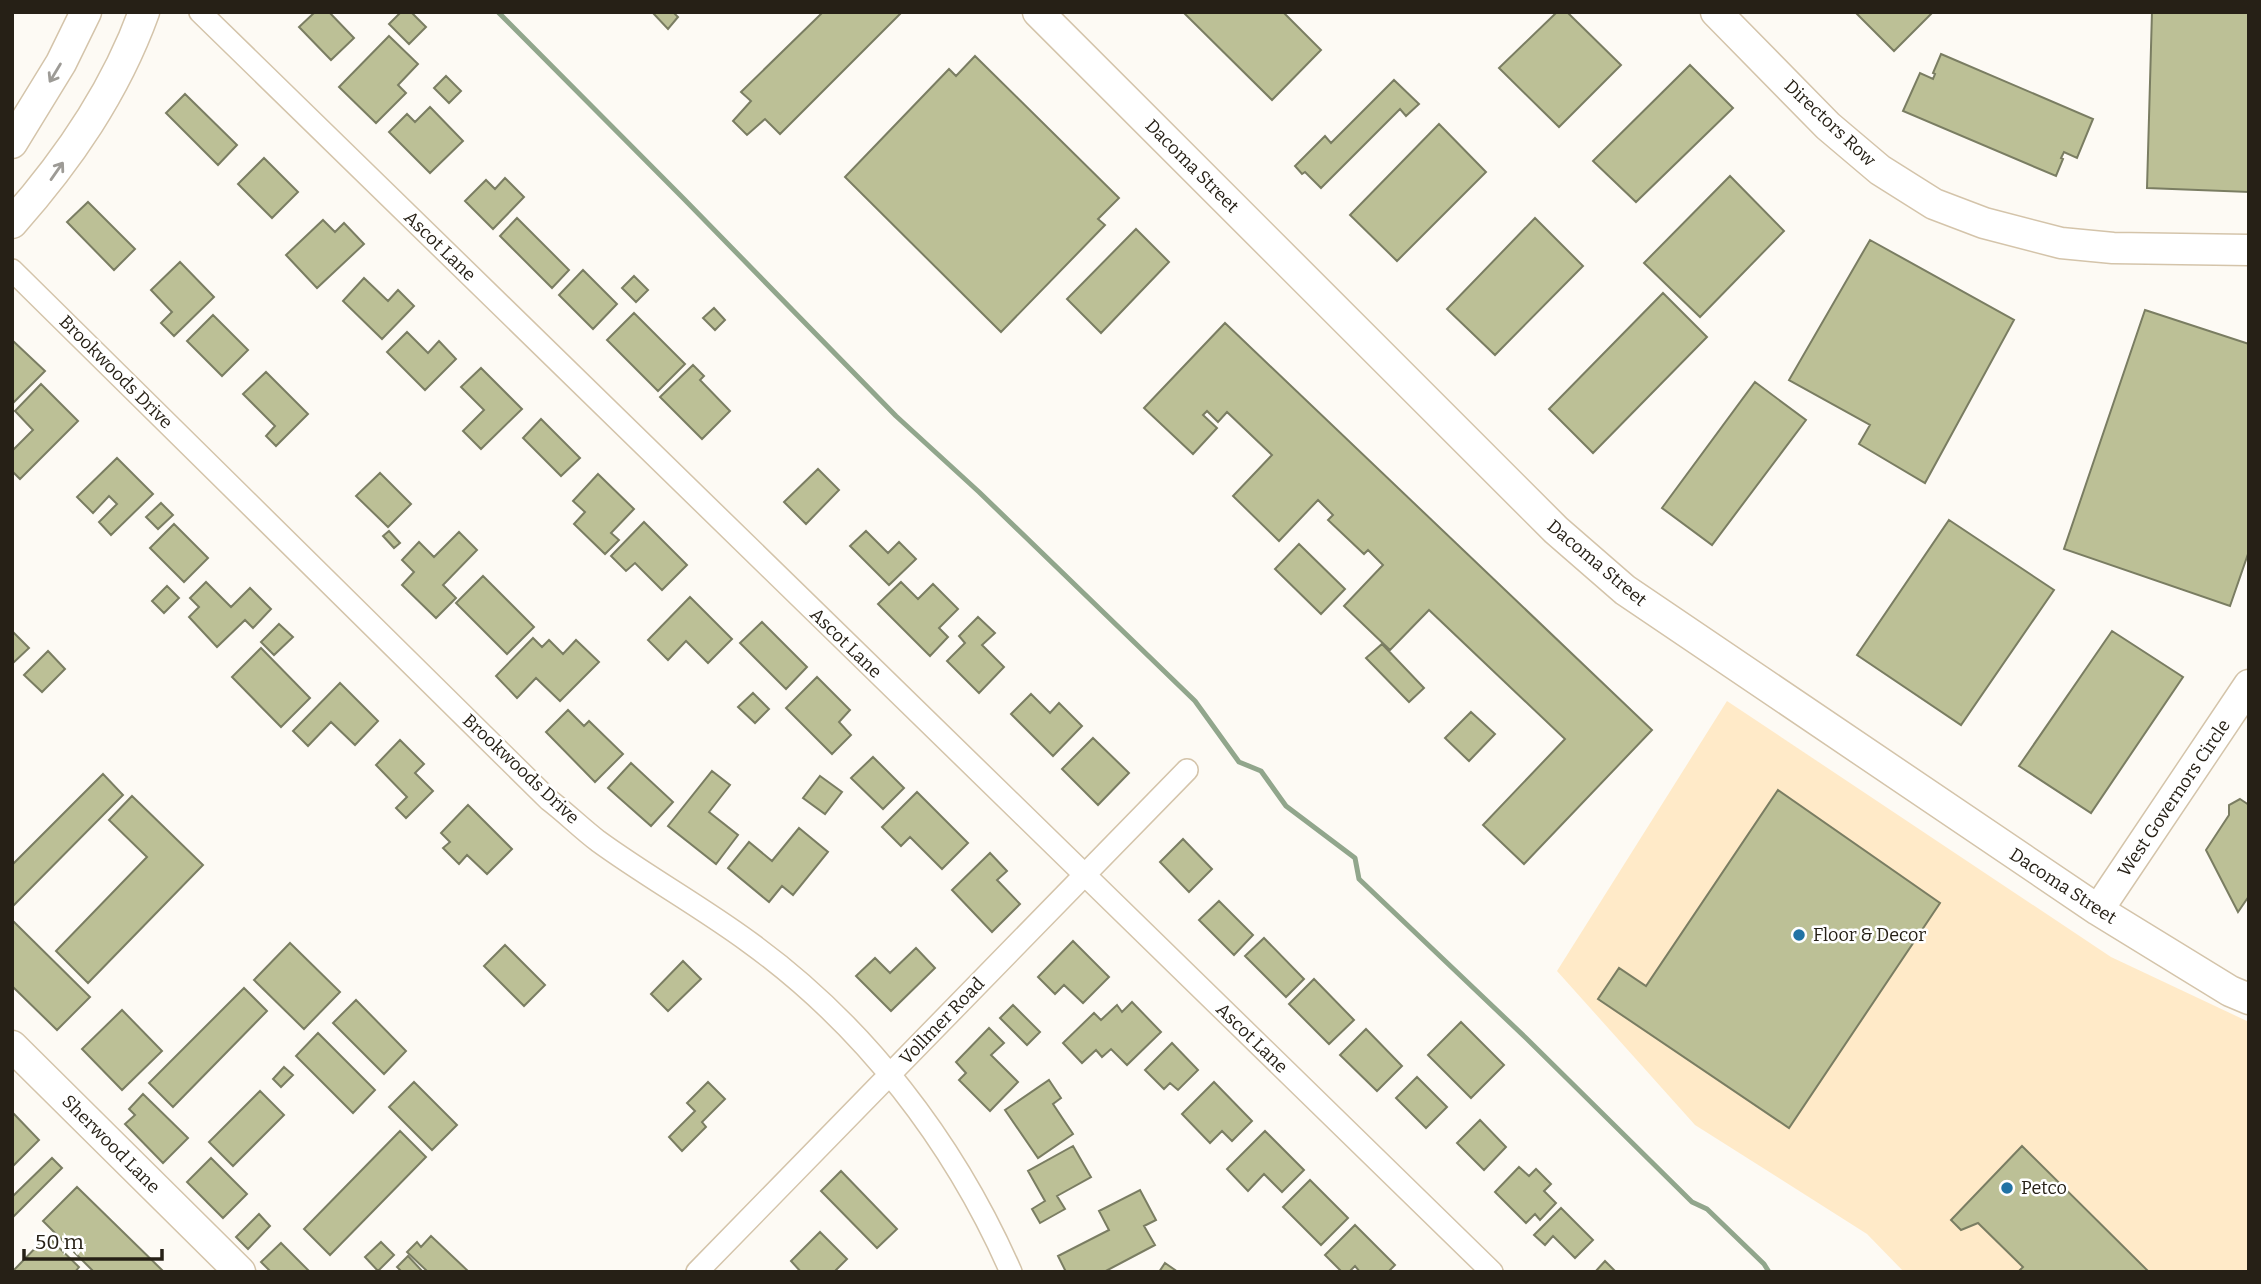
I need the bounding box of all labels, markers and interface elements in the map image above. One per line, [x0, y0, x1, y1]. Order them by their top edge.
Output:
one-way arrow [47, 62, 61, 82]
street label: Directors Row [1780, 75, 1881, 171]
street label: Dacoma Street [1141, 115, 1244, 218]
one-way arrow [49, 162, 64, 181]
street label: Ascot Lane [400, 206, 480, 286]
street label: Brookwoods Drive [55, 311, 177, 433]
street label: Dacoma Street [1543, 515, 1652, 611]
street label: Ascot Lane [806, 603, 886, 683]
street label: Brookwoods Drive [458, 709, 584, 829]
street label: West Governors Circle [2113, 715, 2235, 881]
street label: Dacoma Street [2005, 843, 2121, 929]
place label: Floor & Decor [1813, 924, 1926, 946]
marker: Floor & Decor [1791, 927, 1807, 943]
street label: Vollmer Road [895, 973, 989, 1069]
street label: Ascot Lane [1212, 998, 1292, 1078]
street label: Sherwood Lane [57, 1090, 165, 1198]
place label: Petco [2021, 1177, 2067, 1199]
marker: Petco [1999, 1180, 2015, 1196]
scale bar [24, 1218, 163, 1262]
text: 50 m [35, 1229, 84, 1255]

